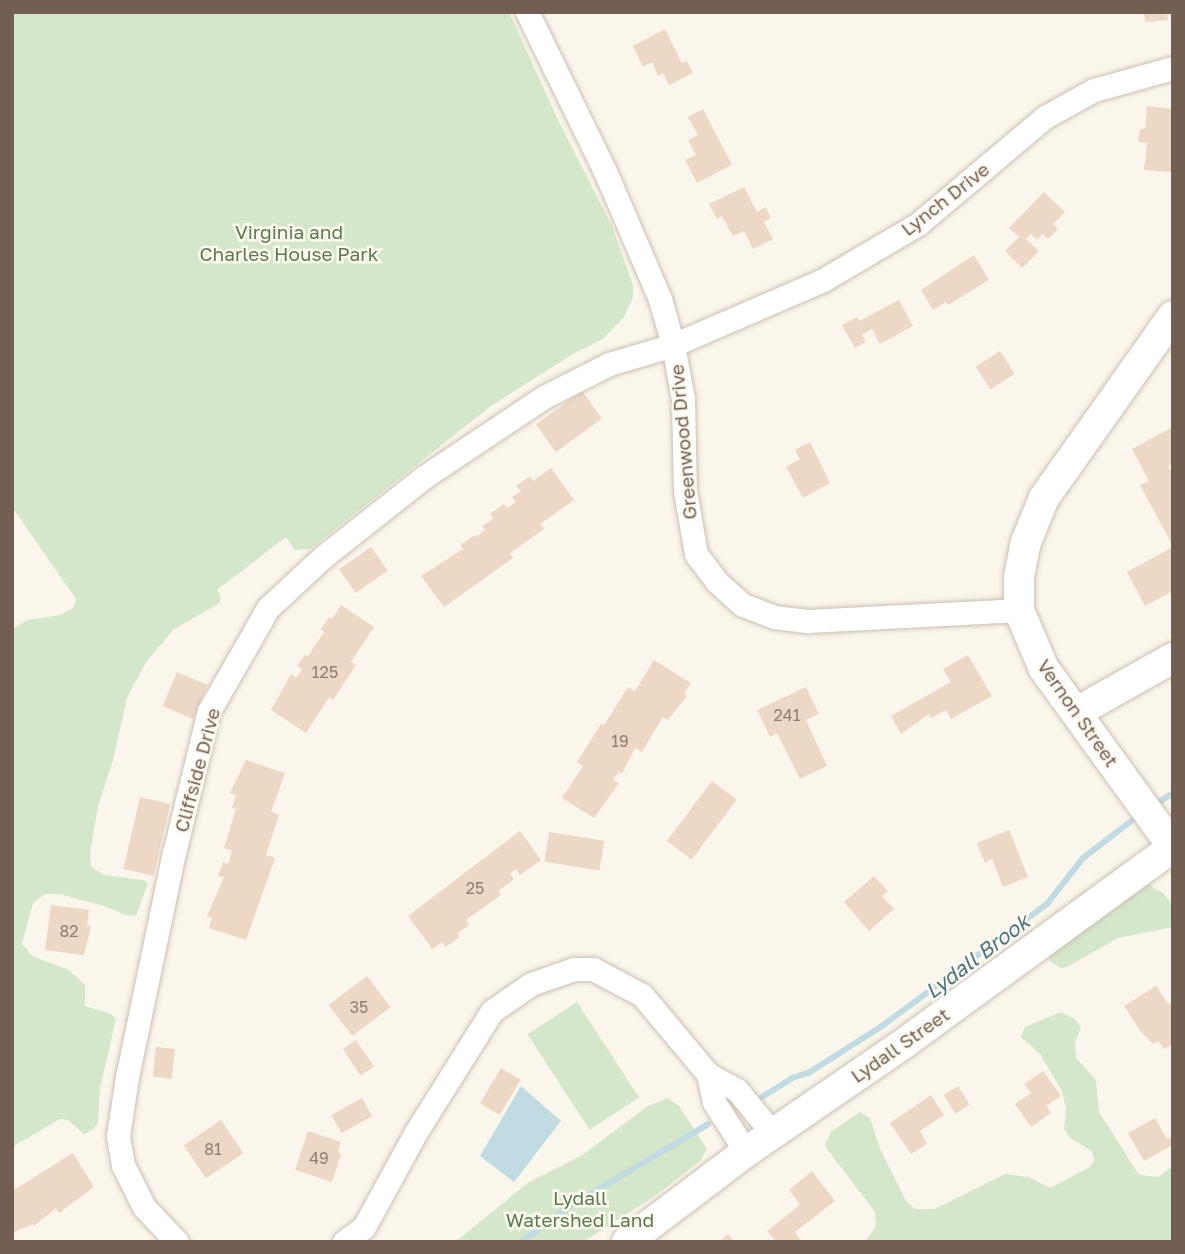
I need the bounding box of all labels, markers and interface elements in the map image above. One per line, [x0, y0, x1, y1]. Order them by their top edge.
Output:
street label: Lynch Drive [896, 158, 994, 240]
park label: Virginia and Charles House Park [200, 221, 378, 265]
street label: Greenwood Drive [665, 363, 701, 521]
street label: Vernon Street [1033, 655, 1123, 771]
house number: 125 [312, 662, 338, 682]
street label: Cliffside Drive [169, 705, 225, 835]
house number: 241 [774, 705, 800, 725]
house number: 19 [611, 731, 629, 751]
house number: 25 [466, 878, 484, 898]
water label: Lydall Brook [920, 909, 1034, 1003]
house number: 82 [59, 921, 79, 941]
house number: 35 [350, 997, 368, 1017]
street label: Lydall Street [846, 1003, 954, 1087]
house number: 81 [204, 1139, 222, 1159]
house number: 49 [309, 1148, 329, 1168]
park label: Lydall Watershed Land [506, 1187, 654, 1231]

